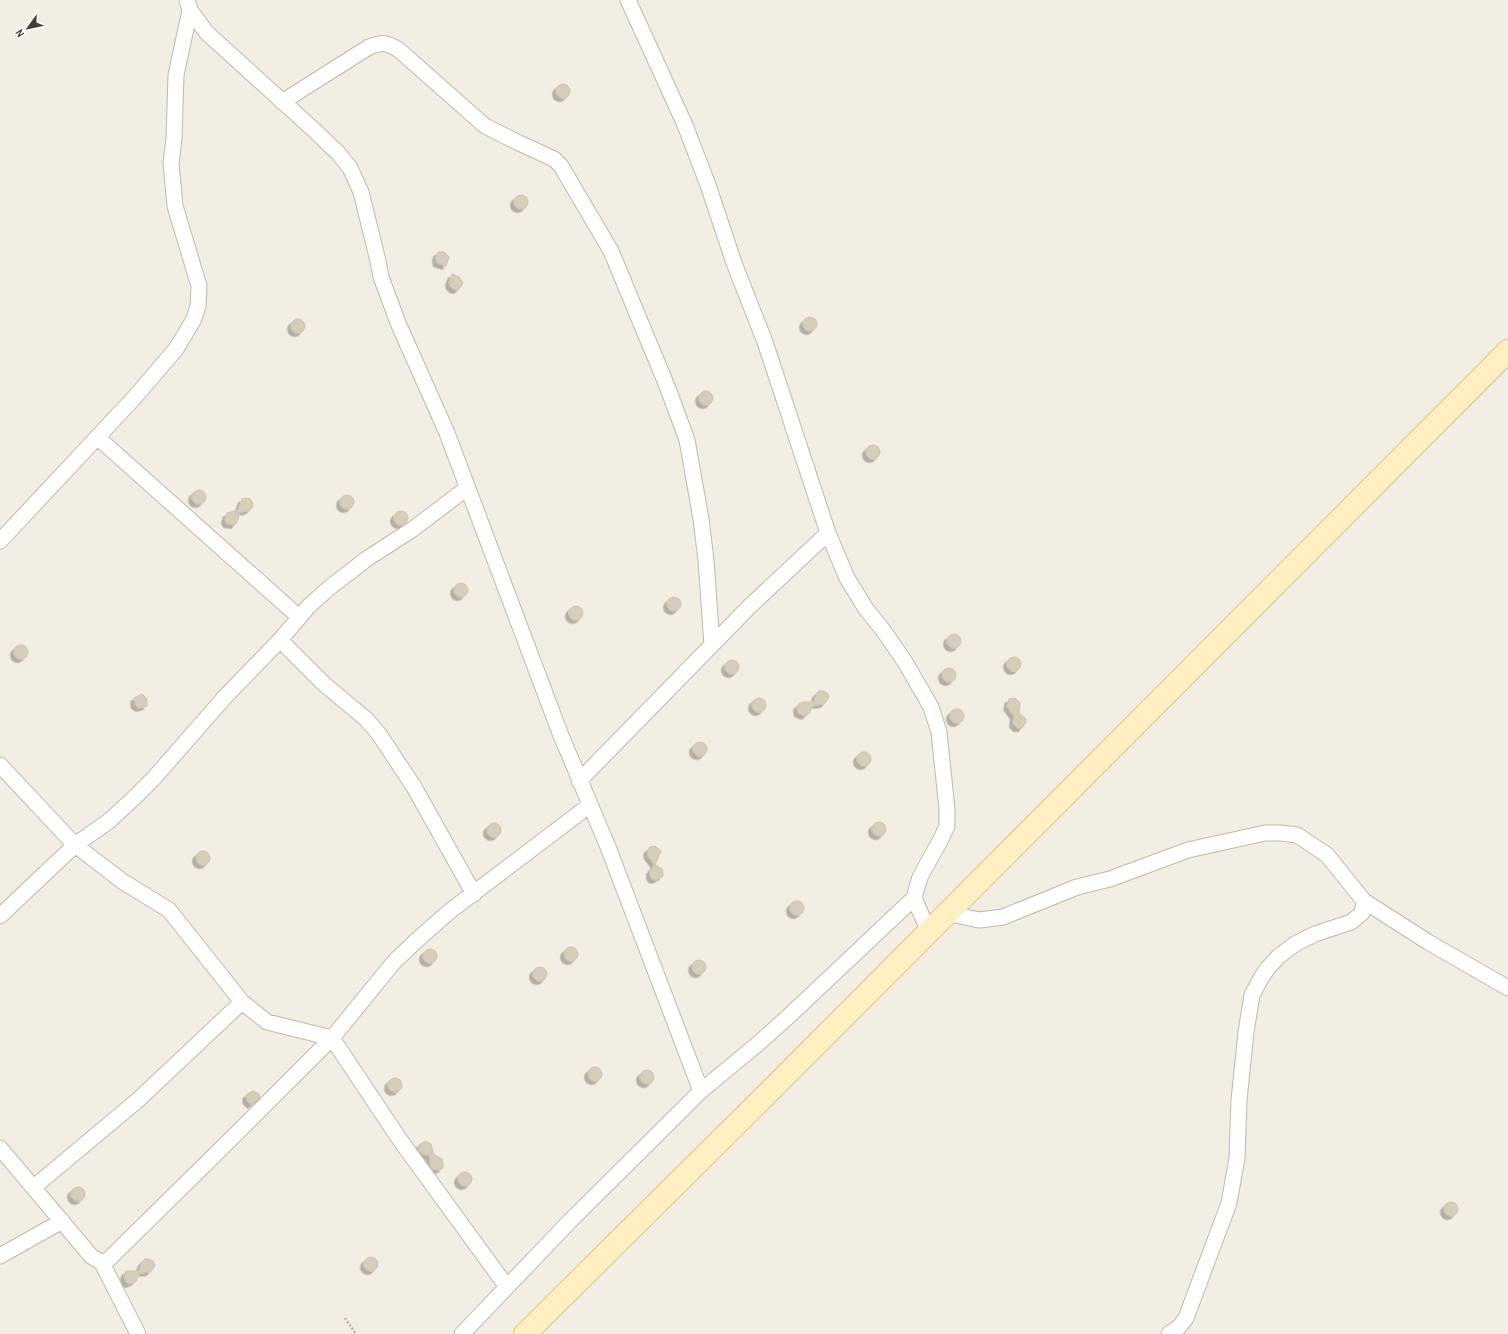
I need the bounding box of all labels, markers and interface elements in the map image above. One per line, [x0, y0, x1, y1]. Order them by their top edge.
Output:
north arrow [8, 8, 48, 48]
text: N [12, 27, 27, 40]

